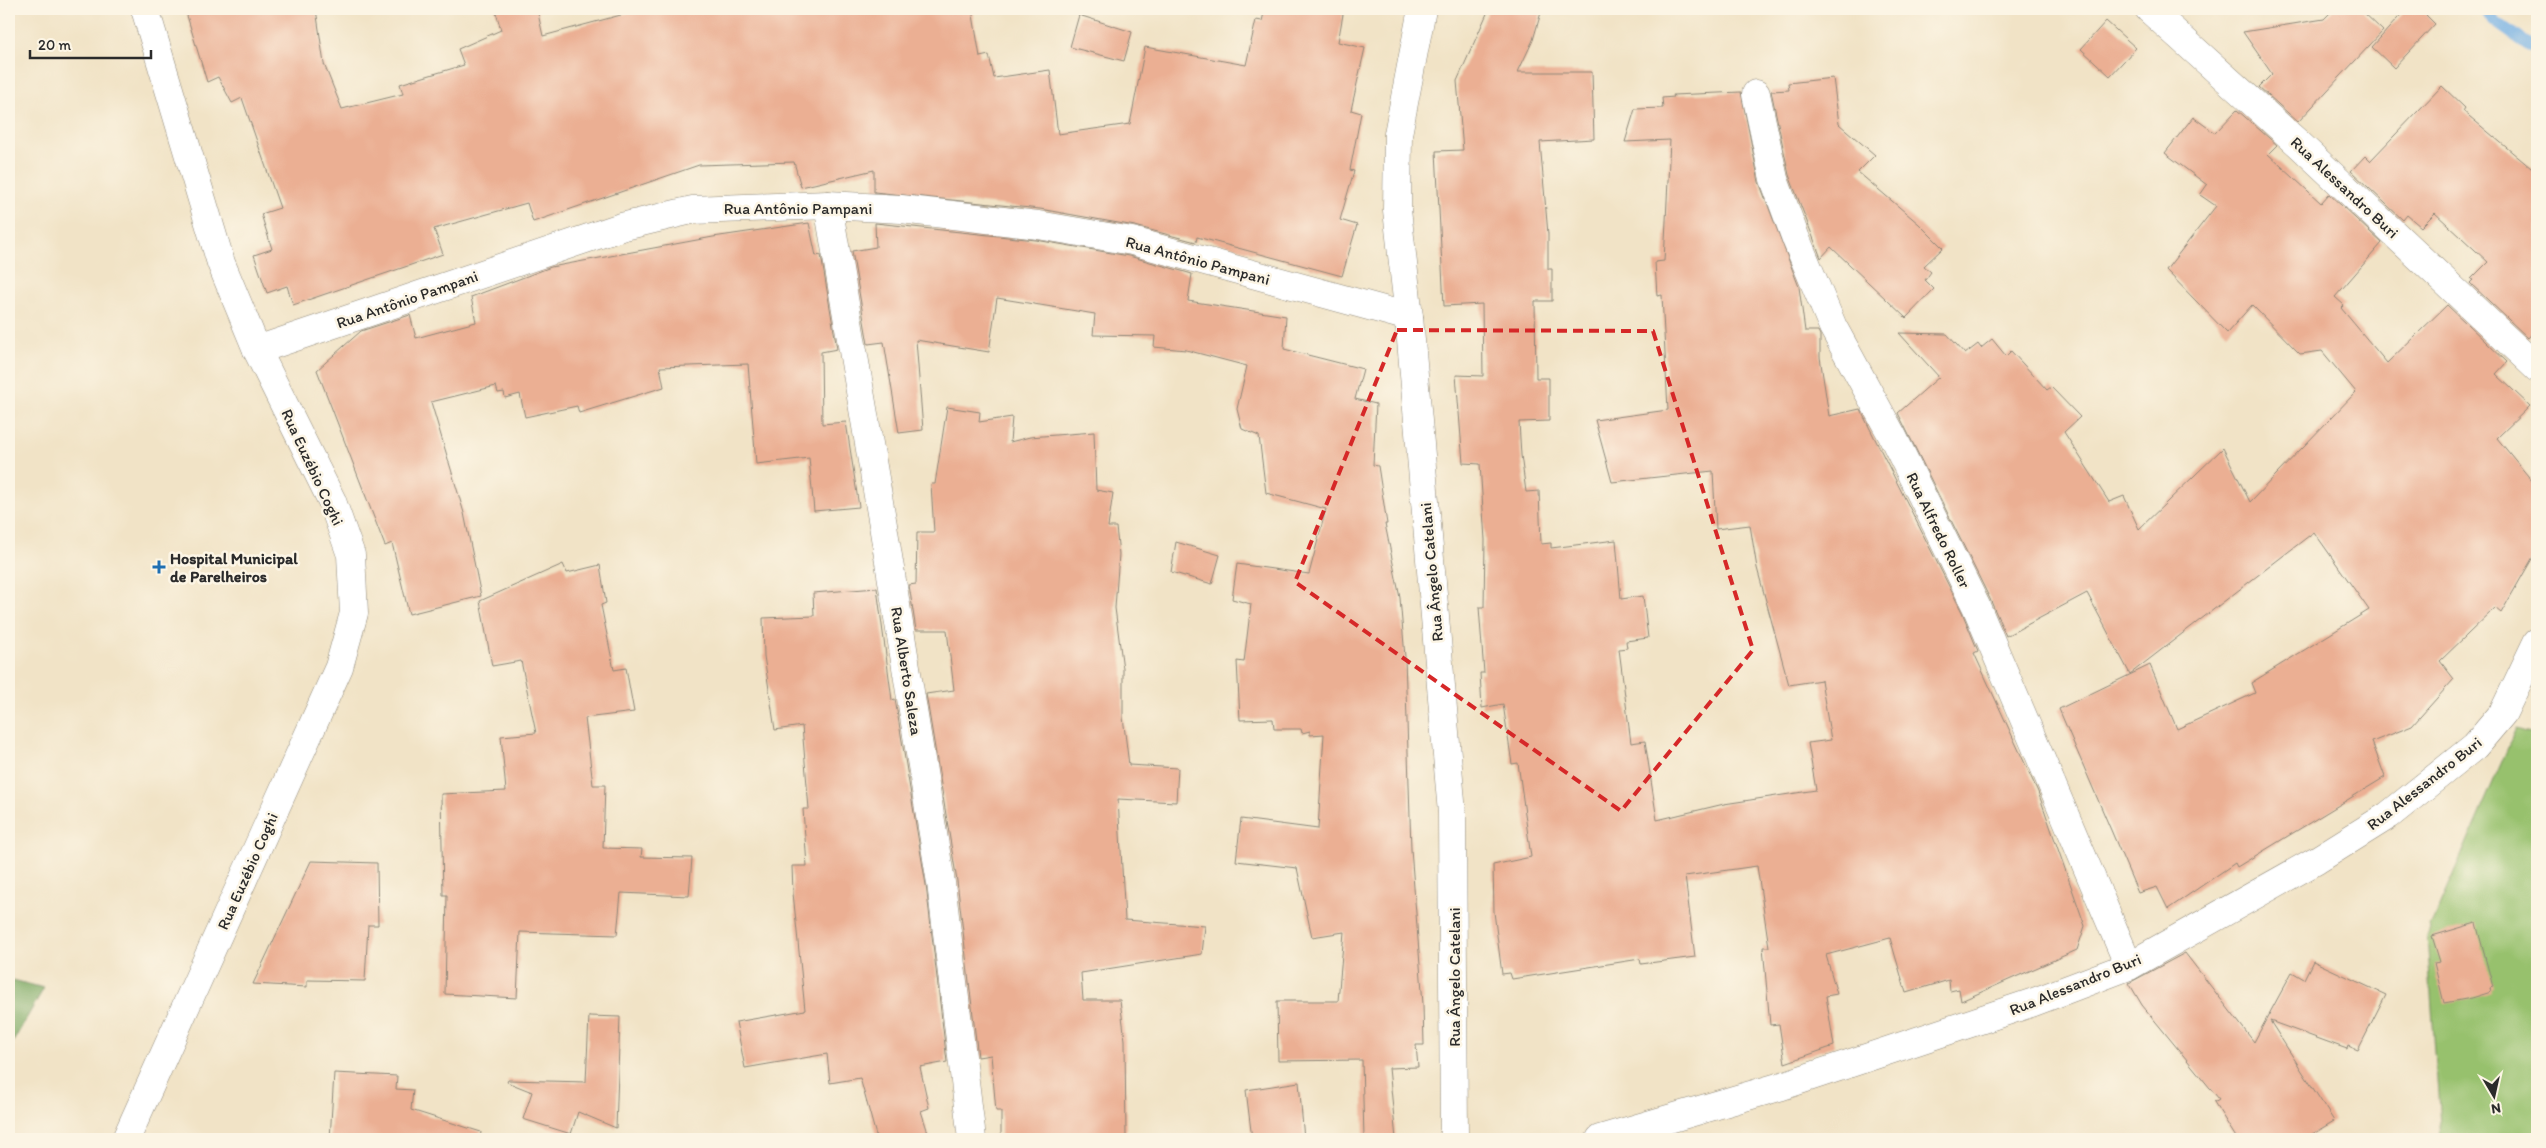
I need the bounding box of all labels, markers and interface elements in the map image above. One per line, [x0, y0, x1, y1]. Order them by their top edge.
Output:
scale bar [30, 28, 151, 60]
text: 20 m [38, 36, 72, 54]
street label: Rua Alessandro Buri [2287, 133, 2403, 242]
street label: Rua Antônio Pampani [724, 199, 872, 218]
street label: Rua Antônio Pampani [1124, 232, 1272, 289]
street label: Rua Antônio Pampani [334, 266, 481, 333]
street label: Rua Euzébio Coghi [277, 406, 348, 528]
street label: Rua Alfredo Roller [1902, 469, 1975, 592]
street label: Rua Ângelo Catelani [1416, 502, 1447, 642]
place label: Hospital Municipal de Parelheiros [170, 549, 298, 586]
marker: Hospital Municipal de Parelheiros [152, 560, 166, 574]
street label: Rua Alberto Saleza [887, 605, 926, 737]
street label: Rua Alessandro Buri [2363, 733, 2486, 834]
street label: Rua Euzébio Coghi [213, 810, 282, 933]
street label: Rua Ângelo Catelani [1445, 907, 1464, 1047]
street label: Rua Alessandro Buri [2007, 949, 2144, 1020]
north arrow [2468, 1070, 2518, 1120]
text: N [2490, 1099, 2502, 1117]

